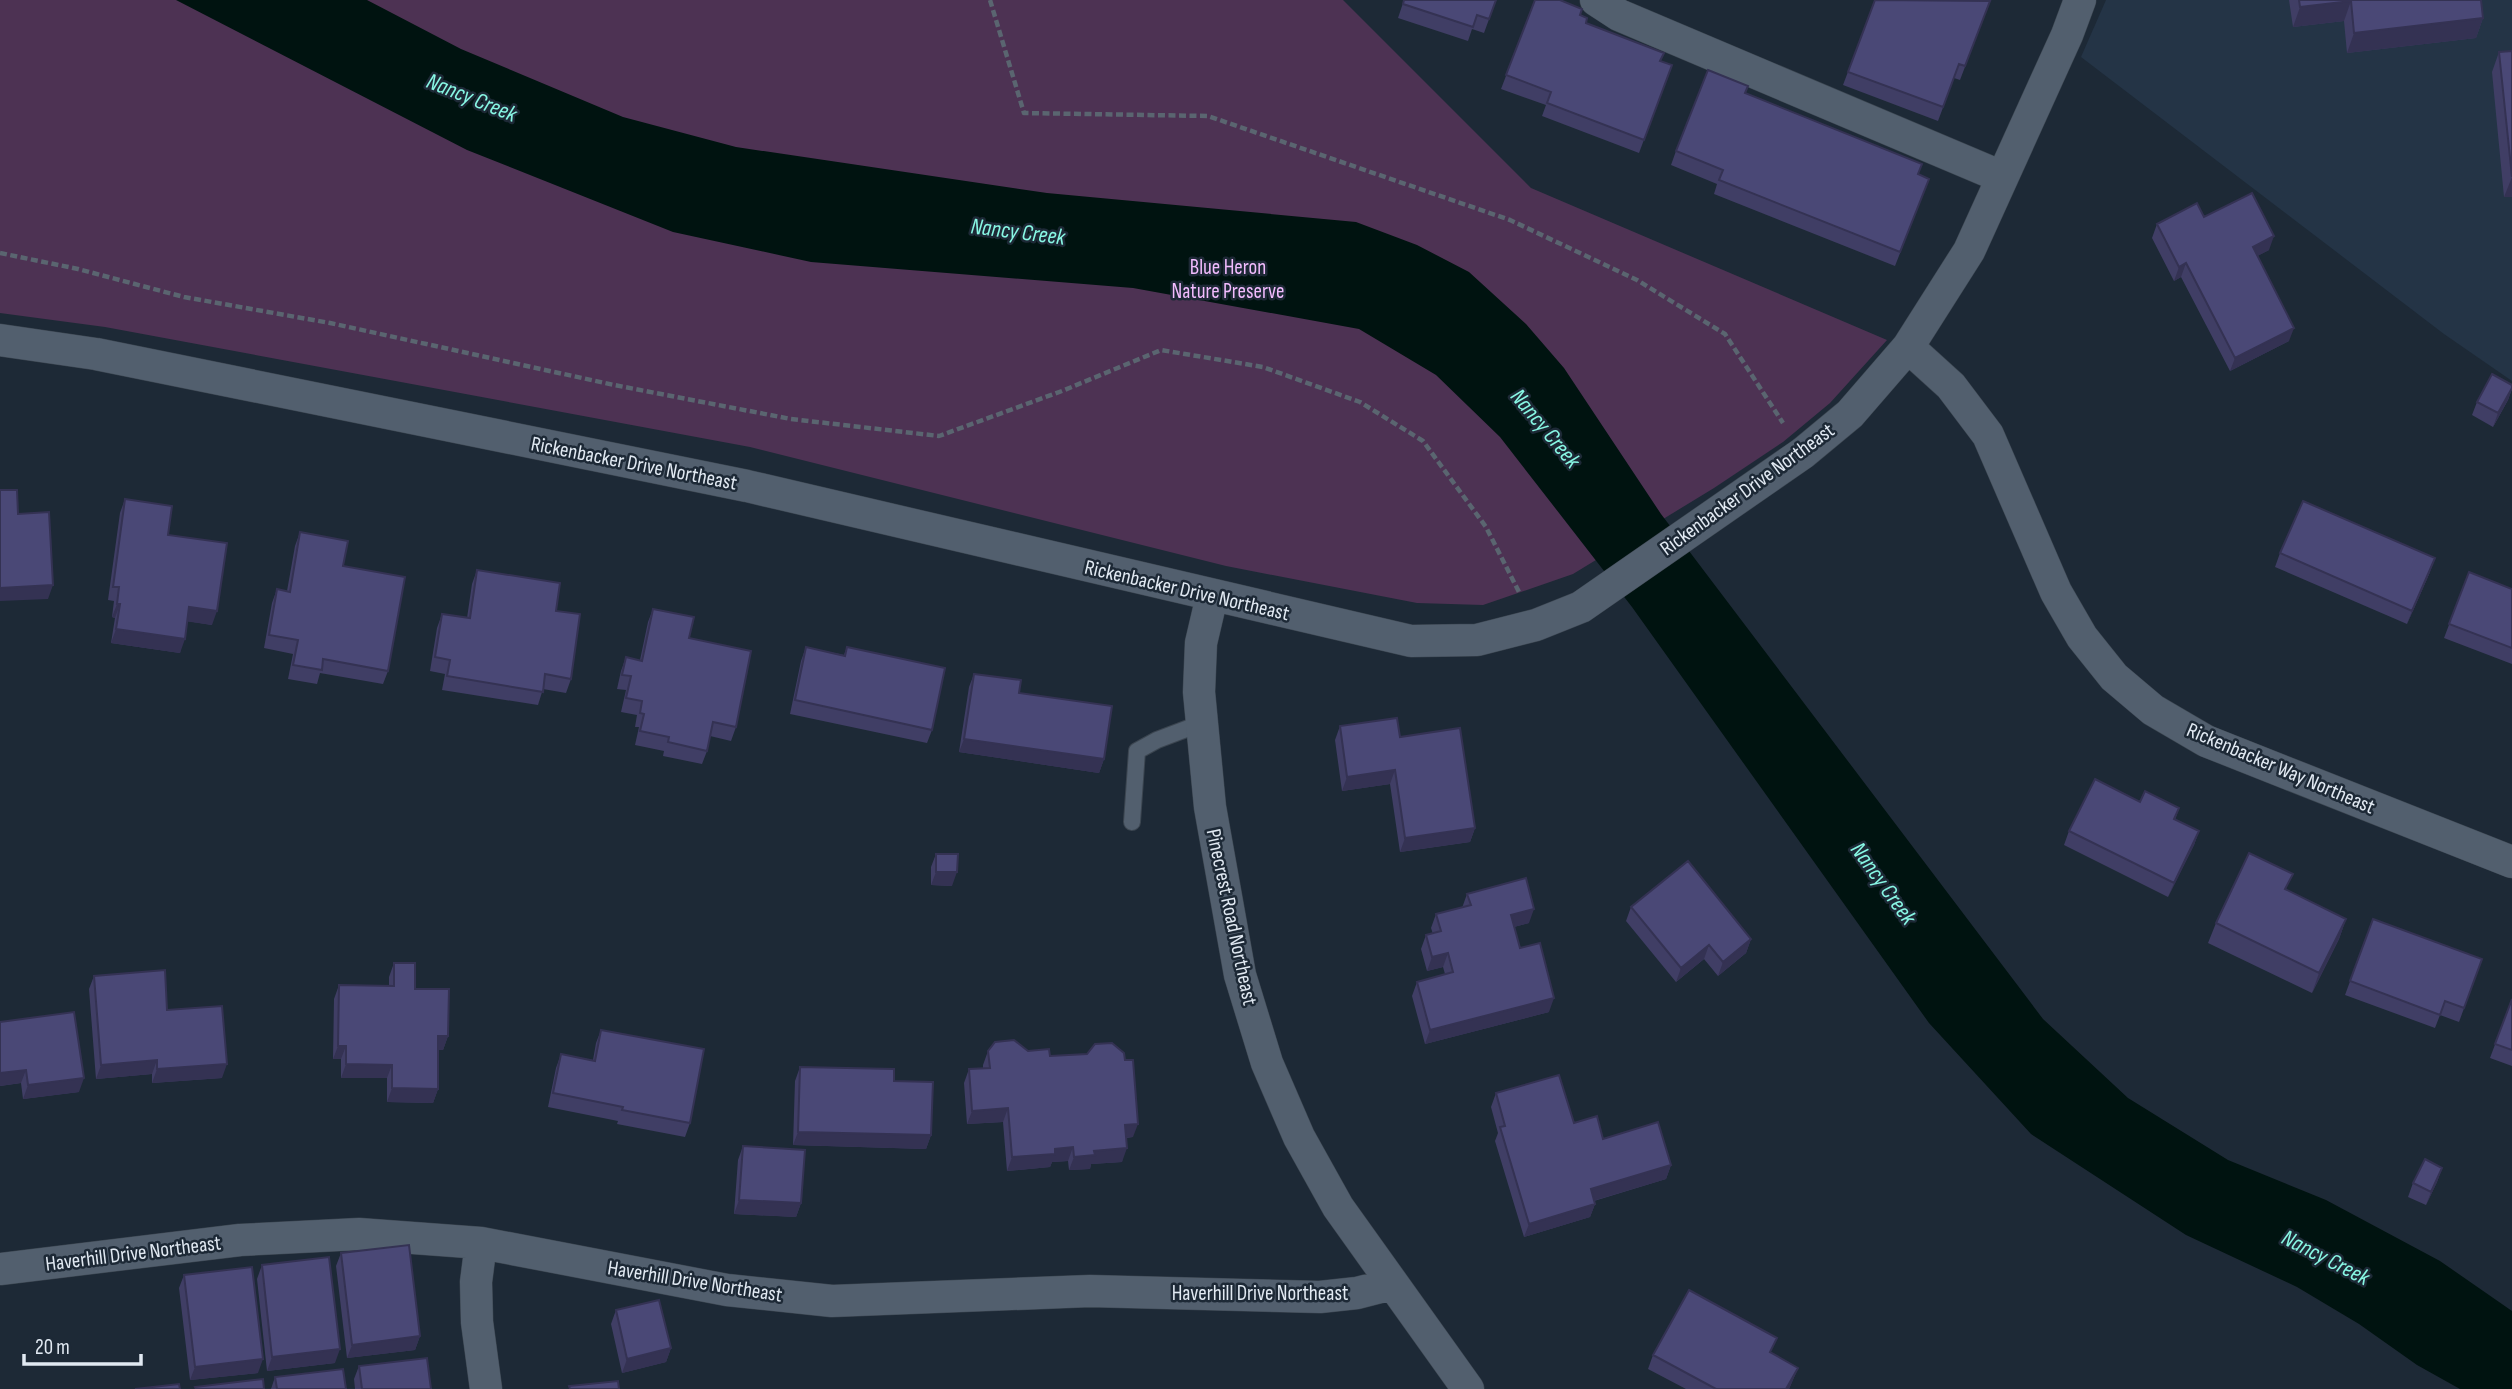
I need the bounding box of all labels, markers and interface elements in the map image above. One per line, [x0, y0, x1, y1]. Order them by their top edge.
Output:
water label: Nancy Creek [422, 67, 522, 129]
water label: Nancy Creek [969, 212, 1068, 252]
park label: Blue Heron Nature Preserve [1171, 255, 1285, 304]
water label: Nancy Creek [1504, 383, 1587, 475]
street label: Rickenbacker Drive Northeast [1655, 418, 1839, 561]
street label: Rickenbacker Drive Northeast [529, 431, 739, 496]
street label: Rickenbacker Drive Northeast [1082, 555, 1292, 626]
street label: Rickenbacker Way Northeast [2183, 718, 2379, 819]
street label: Pinecrest Road Northeast [1201, 827, 1262, 1008]
water label: Nancy Creek [1844, 837, 1923, 931]
water label: Nancy Creek [2277, 1224, 2375, 1293]
street label: Haverhill Drive Northeast [44, 1230, 222, 1277]
street label: Haverhill Drive Northeast [606, 1255, 784, 1308]
street label: Haverhill Drive Northeast [1172, 1281, 1348, 1306]
scale bar [24, 1322, 142, 1366]
text: 20 m [35, 1335, 70, 1360]

